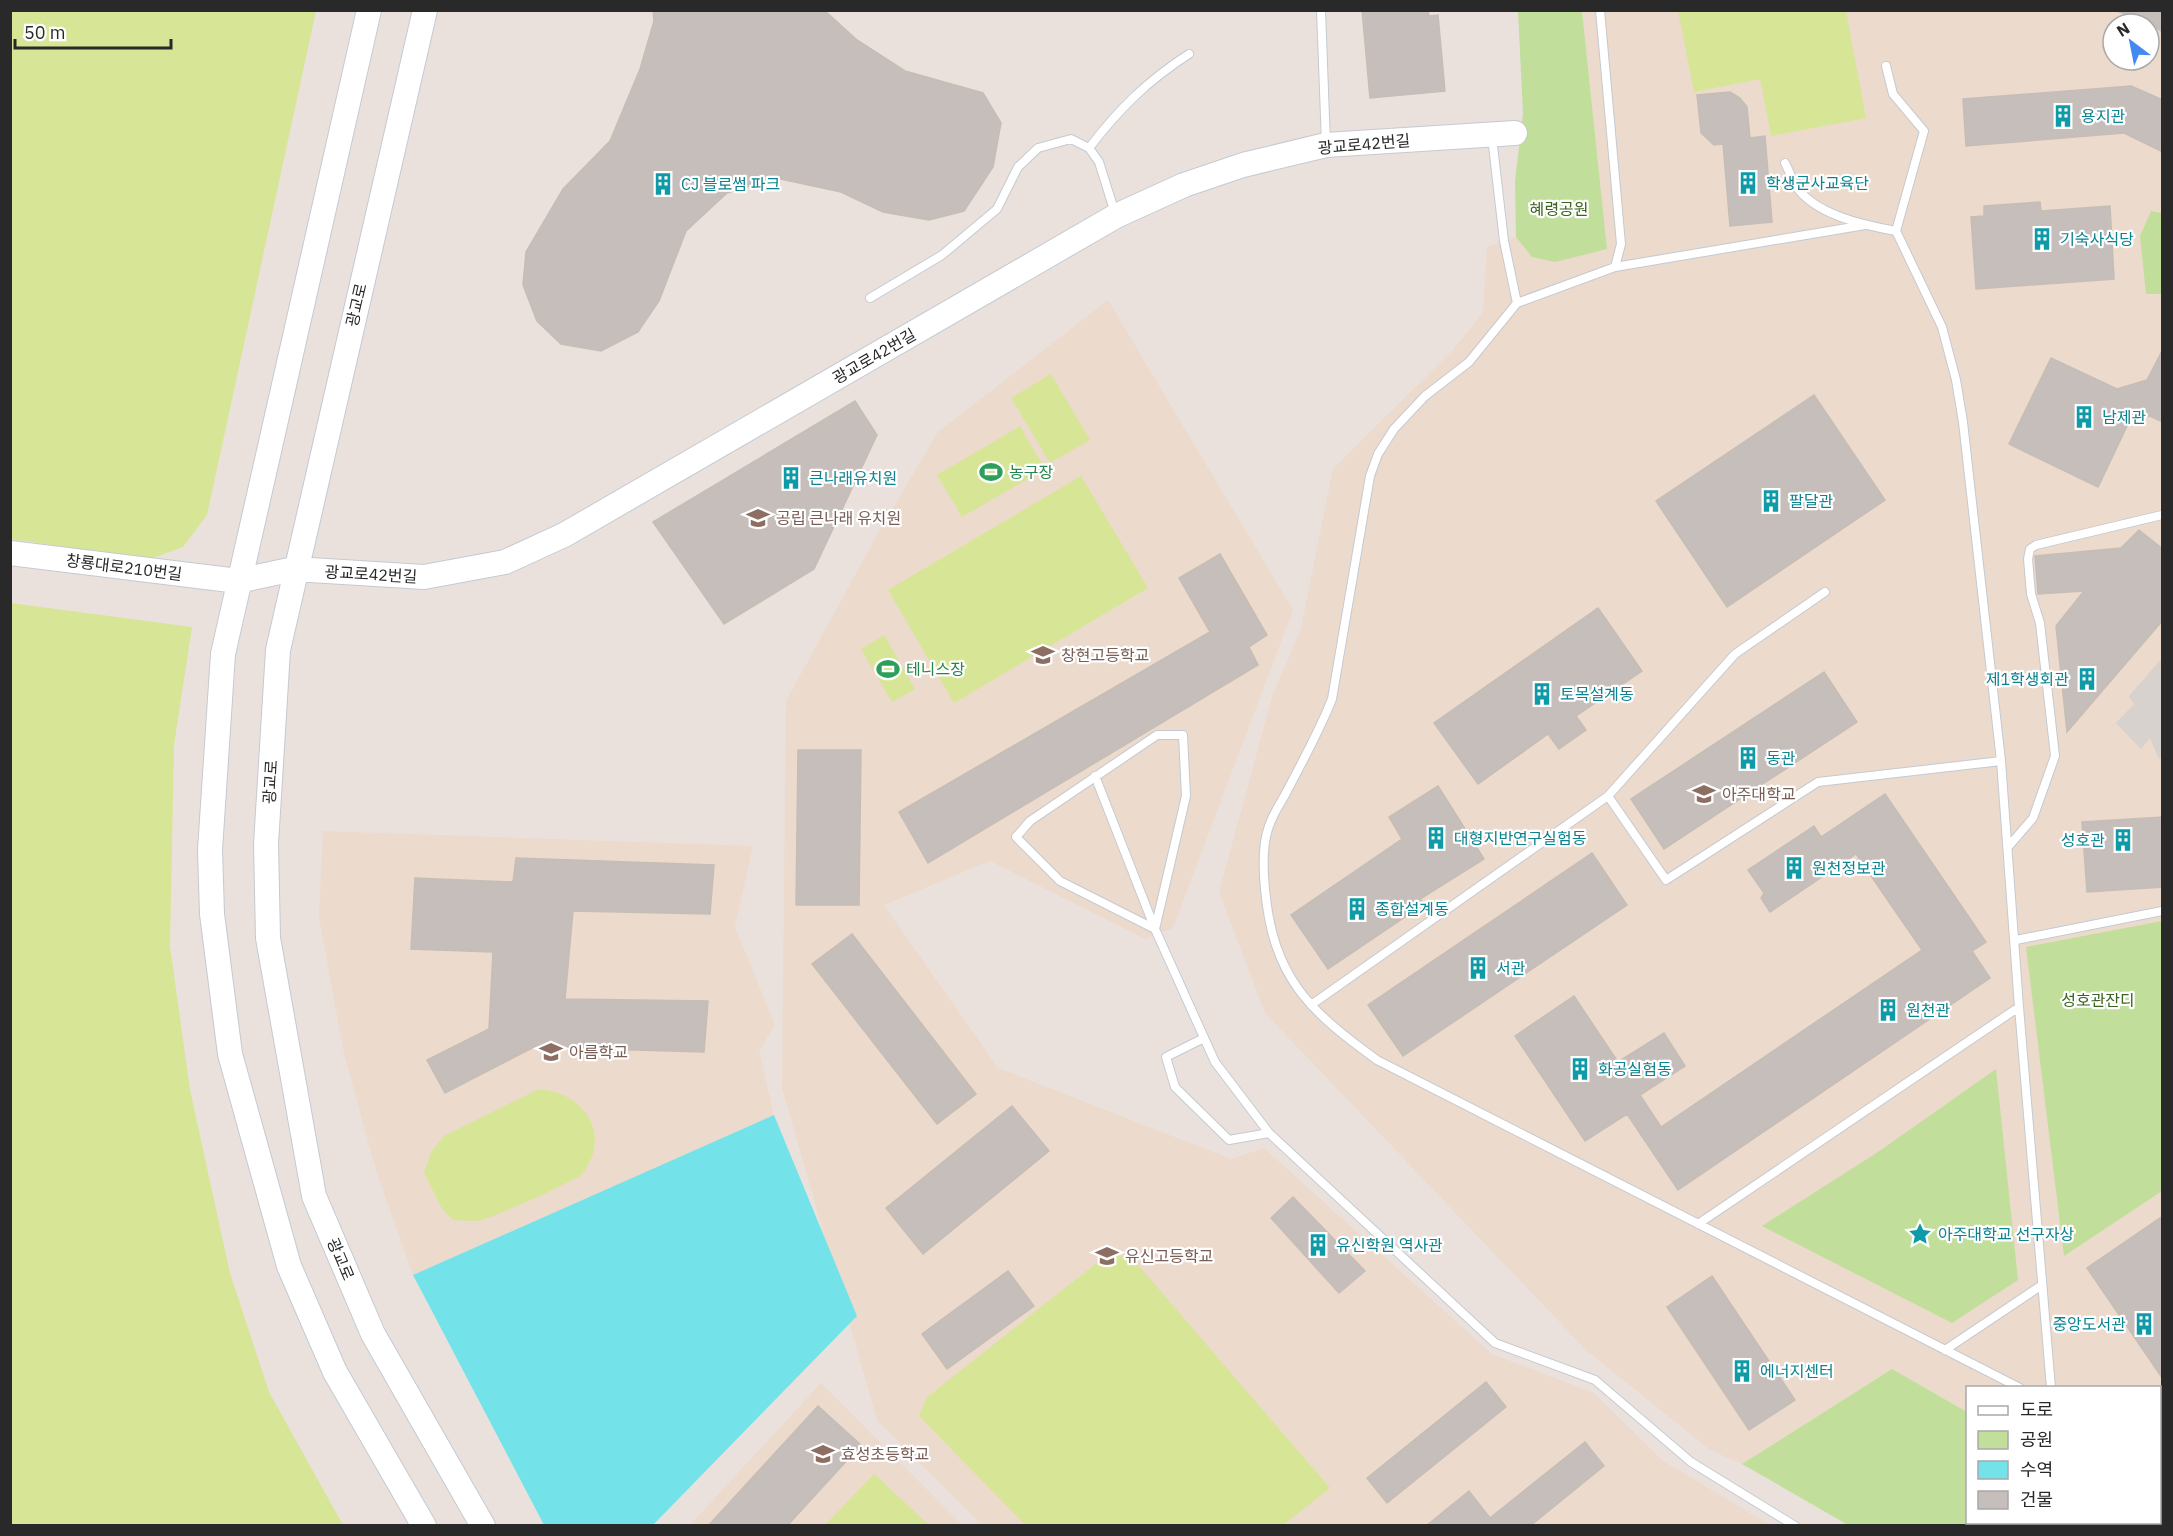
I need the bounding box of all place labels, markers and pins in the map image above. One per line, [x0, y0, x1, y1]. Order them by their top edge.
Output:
building icon: 용지관 [2050, 103, 2076, 129]
place label: 용지관 [2081, 106, 2125, 126]
building icon: 학생군사교육단 [1735, 170, 1761, 196]
building icon: CJ 블로썸 파크 [650, 171, 676, 197]
place label: 학생군사교육단 [1766, 173, 1869, 193]
place label: CJ 블로썸 파크 [681, 174, 780, 194]
building icon: 기숙사식당 [2029, 226, 2055, 252]
place label: 기숙사식당 [2060, 229, 2134, 249]
building icon: 남제관 [2071, 404, 2097, 430]
place label: 남제관 [2102, 407, 2146, 427]
sports icon: 농구장 [978, 459, 1004, 485]
place label: 농구장 [1009, 462, 1053, 482]
building icon: 큰나래유치원 [778, 465, 804, 491]
place label: 큰나래유치원 [809, 468, 897, 488]
building icon: 팔달관 [1758, 488, 1784, 514]
place label: 팔달관 [1789, 491, 1833, 511]
school or university icon: 공립 큰나래 유치원 [745, 505, 771, 531]
place label: 공립 큰나래 유치원 [776, 508, 901, 528]
school or university icon: 창현고등학교 [1030, 642, 1056, 668]
place label: 창현고등학교 [1061, 645, 1149, 665]
sports icon: 테니스장 [875, 656, 901, 682]
place label: 테니스장 [906, 659, 965, 679]
building icon: 제1학생회관 [2074, 666, 2100, 692]
place label: 제1학생회관 [1986, 669, 2069, 689]
building icon: 토목설계동 [1529, 681, 1555, 707]
place label: 토목설계동 [1560, 684, 1634, 704]
building icon: 동관 [1735, 745, 1761, 771]
place label: 동관 [1766, 748, 1796, 768]
school or university icon: 아주대학교 [1691, 781, 1717, 807]
place label: 아주대학교 [1722, 784, 1796, 804]
building icon: 대형지반연구실험동 [1423, 825, 1449, 851]
building icon: 성호관 [2110, 827, 2136, 853]
place label: 대형지반연구실험동 [1454, 828, 1587, 848]
place label: 성호관 [2061, 830, 2105, 850]
building icon: 원천정보관 [1781, 855, 1807, 881]
place label: 원천정보관 [1812, 858, 1886, 878]
building icon: 종합설계동 [1344, 896, 1370, 922]
place label: 종합설계동 [1375, 899, 1449, 919]
building icon: 서관 [1465, 955, 1491, 981]
place label: 서관 [1496, 958, 1526, 978]
building icon: 원천관 [1875, 997, 1901, 1023]
place label: 원천관 [1906, 1000, 1950, 1020]
school or university icon: 아름학교 [538, 1039, 564, 1065]
place label: 아름학교 [569, 1042, 628, 1062]
building icon: 화공실험동 [1567, 1056, 1593, 1082]
place label: 화공실험동 [1598, 1059, 1672, 1079]
place icon: 아주대학교 선구자상 [1907, 1221, 1933, 1247]
place label: 아주대학교 선구자상 [1938, 1224, 2075, 1244]
building icon: 유신학원 역사관 [1305, 1232, 1331, 1258]
place label: 유신학원 역사관 [1336, 1235, 1443, 1255]
school or university icon: 유신고등학교 [1094, 1243, 1120, 1269]
place label: 유신고등학교 [1125, 1246, 1213, 1266]
building icon: 중앙도서관 [2131, 1311, 2157, 1337]
place label: 중앙도서관 [2052, 1314, 2126, 1334]
building icon: 에너지센터 [1729, 1358, 1755, 1384]
place label: 에너지센터 [1760, 1361, 1834, 1381]
school or university icon: 효성초등학교 [810, 1441, 836, 1467]
place label: 효성초등학교 [841, 1444, 929, 1464]

